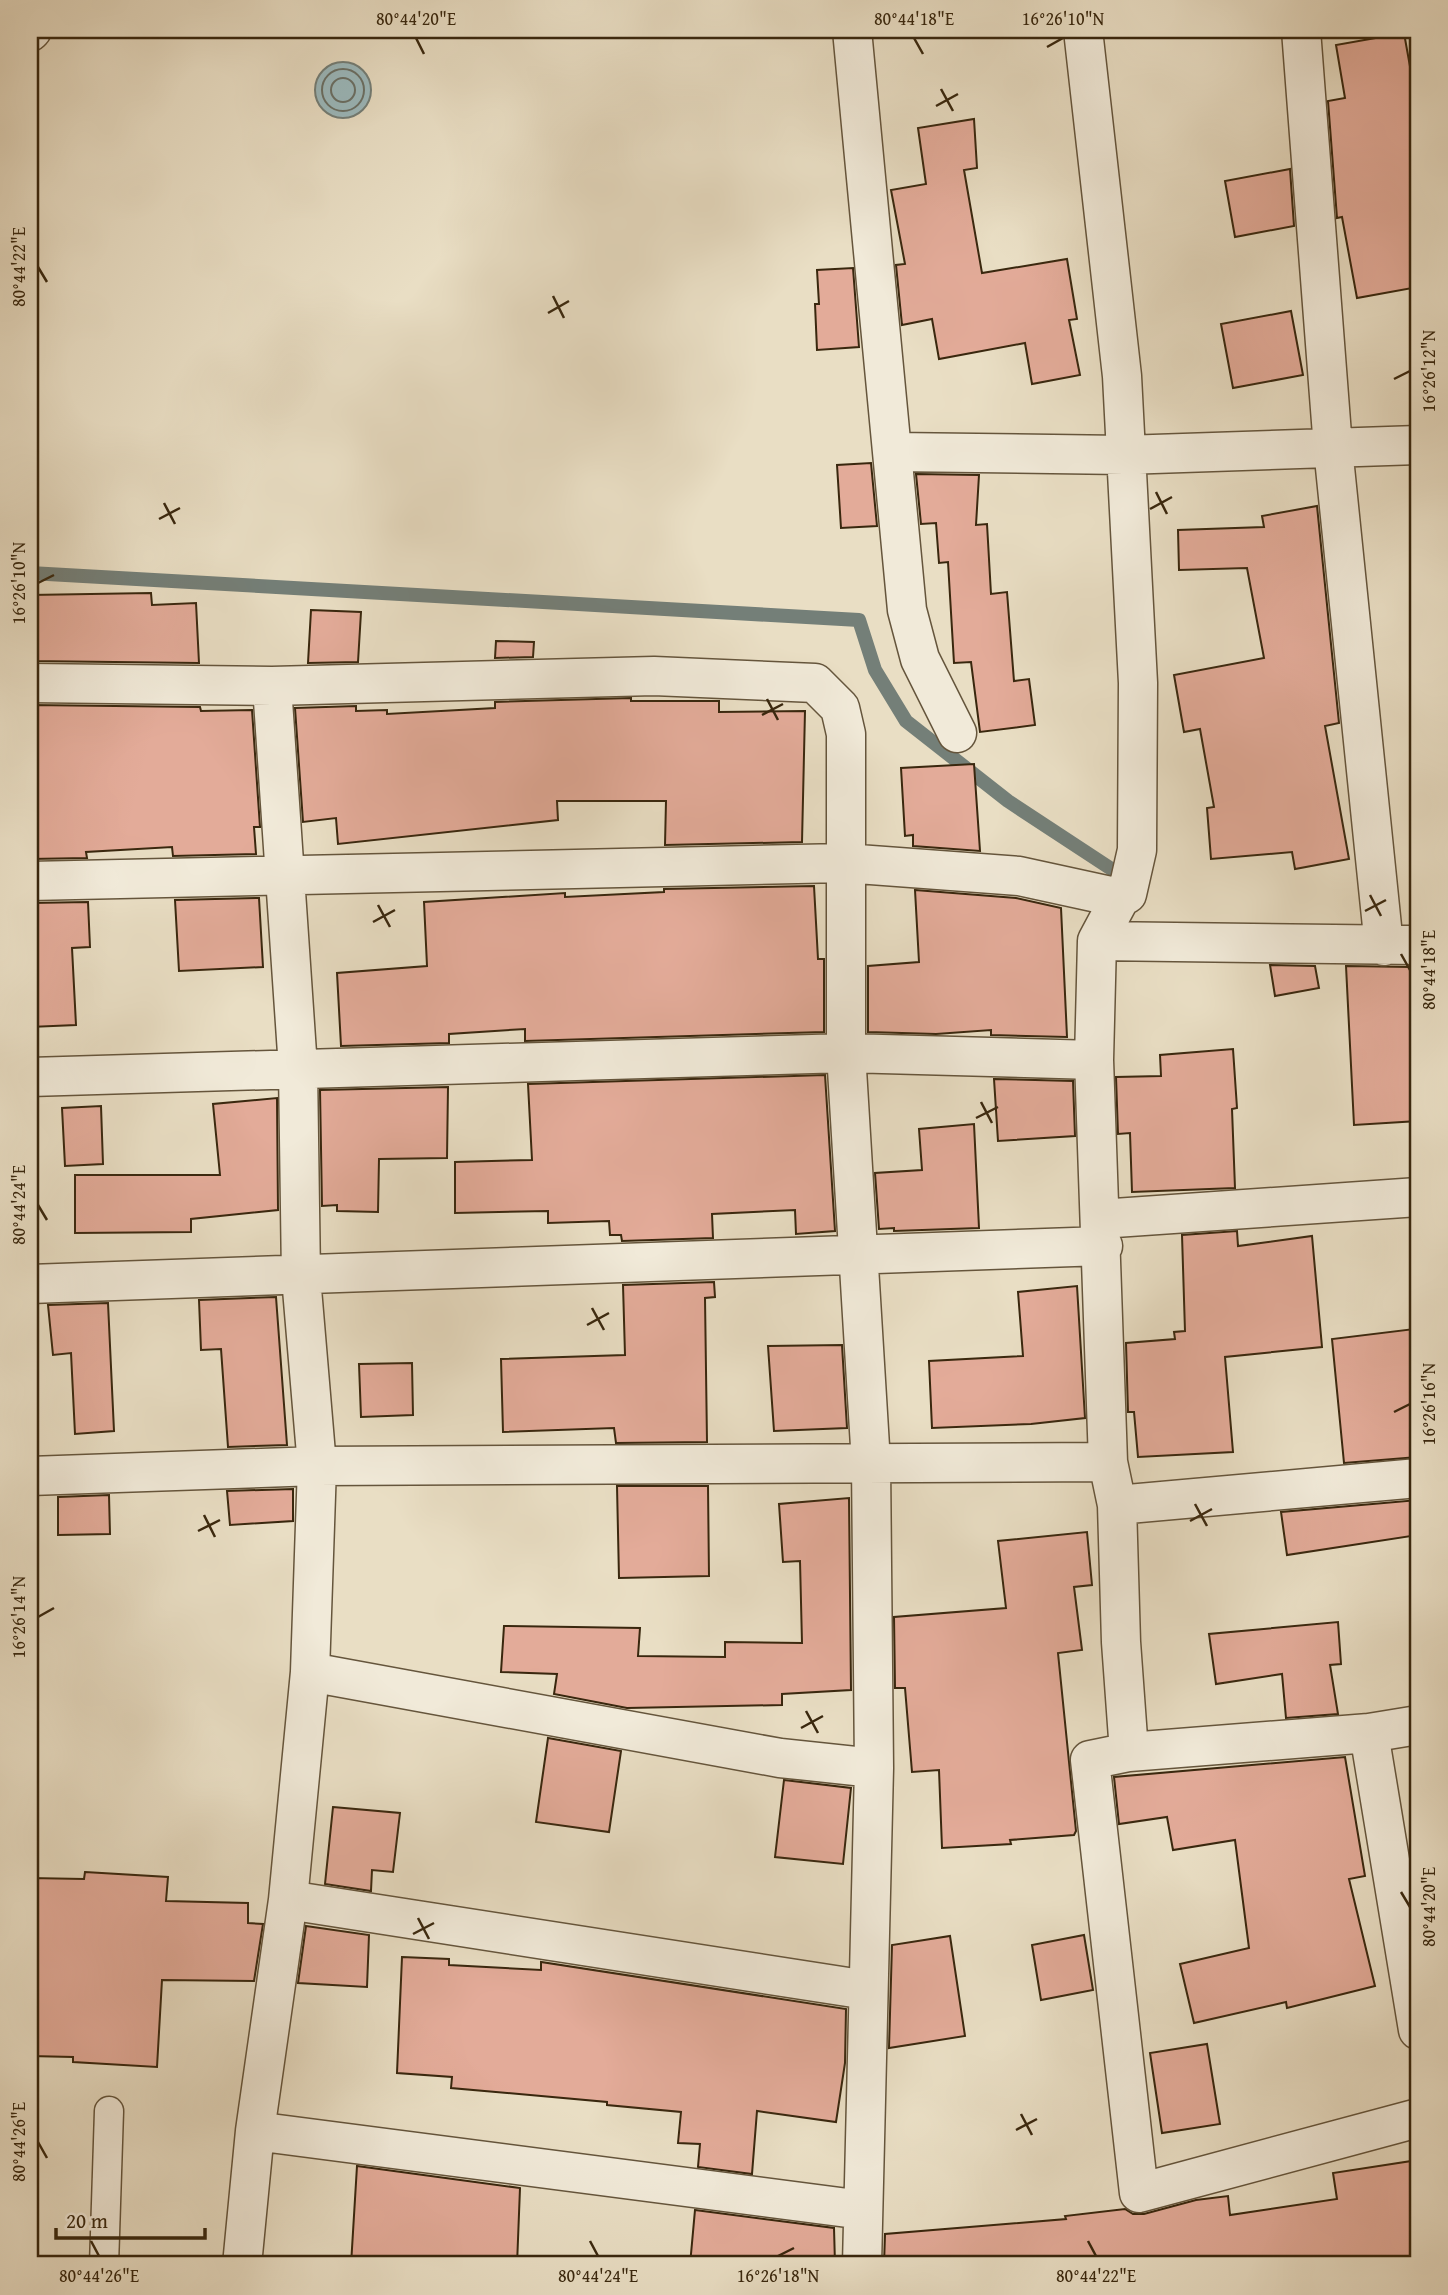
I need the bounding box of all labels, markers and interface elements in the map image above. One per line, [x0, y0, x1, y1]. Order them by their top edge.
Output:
text: 80°44'20"E [376, 5, 456, 32]
text: 80°44'18"E [874, 5, 954, 32]
text: 16°26'10"N [1022, 5, 1105, 32]
text: 80°44'22"E [5, 227, 32, 307]
text: 16°26'12"N [1415, 329, 1442, 412]
text: 16°26'10"N [5, 541, 32, 624]
text: 80°44'18"E [1415, 930, 1442, 1010]
text: 80°44'24"E [5, 1165, 32, 1245]
text: 16°26'16"N [1415, 1362, 1442, 1445]
text: 16°26'14"N [5, 1575, 32, 1658]
text: 80°44'20"E [1415, 1867, 1442, 1947]
text: 80°44'26"E [5, 2102, 32, 2182]
scale bar [56, 2197, 205, 2241]
text: 20 m [66, 2205, 108, 2236]
text: 80°44'26"E [59, 2262, 139, 2289]
text: 80°44'24"E [558, 2262, 638, 2289]
text: 16°26'18"N [737, 2262, 820, 2289]
text: 80°44'22"E [1056, 2262, 1136, 2289]

